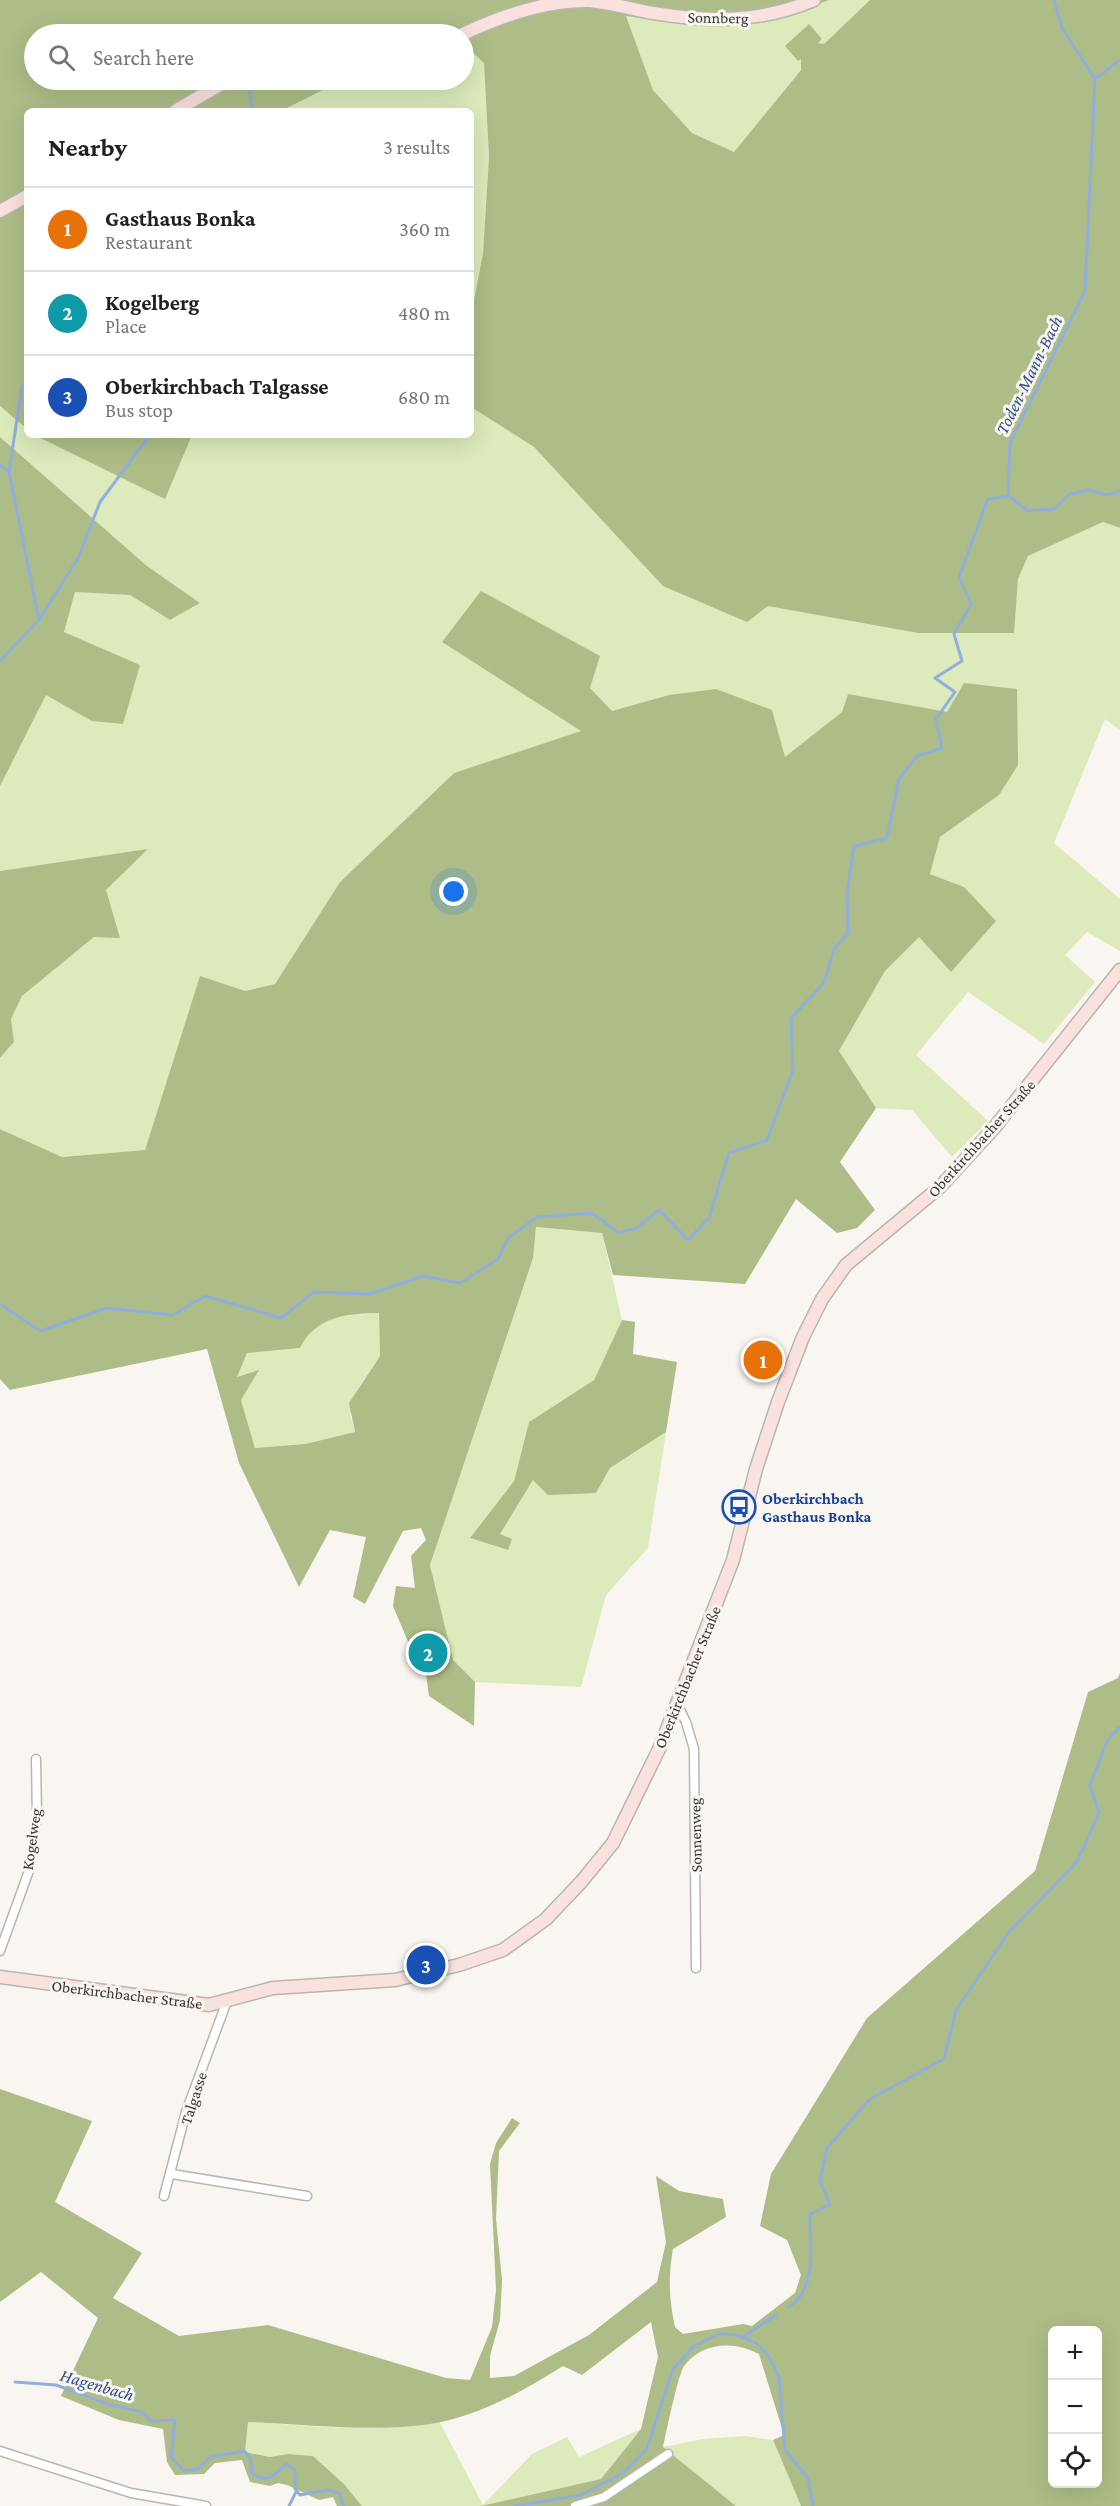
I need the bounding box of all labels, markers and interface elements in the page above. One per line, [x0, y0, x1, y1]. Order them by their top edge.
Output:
street label: Sonnberg [687, 8, 749, 28]
search box [24, 24, 474, 90]
icon: search [45, 41, 78, 74]
text: Search here [93, 45, 194, 70]
text: Nearby [48, 133, 127, 162]
text: 3 results [383, 136, 450, 158]
text: Gasthaus Bonka [105, 206, 255, 231]
text: 1 [64, 218, 71, 240]
text: 360 m [399, 218, 450, 240]
text: Restaurant [105, 231, 192, 253]
text: Kogelberg [105, 290, 200, 315]
text: 2 [62, 302, 73, 324]
text: 480 m [398, 302, 450, 324]
water label: Toden-Mann-Bach [992, 312, 1066, 437]
text: Place [105, 315, 147, 337]
text: Oberkirchbach Talgasse [105, 374, 329, 399]
text: 3 [63, 386, 72, 408]
text: 680 m [398, 386, 450, 408]
text: Bus stop [105, 399, 173, 421]
your location [439, 877, 468, 906]
street label: Oberkirchbacher Straße [924, 1076, 1039, 1200]
pin: 1 [744, 1338, 783, 1382]
bus stop icon: Oberkirchbach Gasthaus Bonka [721, 1489, 757, 1525]
place label: Oberkirchbach Gasthaus Bonka [762, 1490, 872, 1525]
street label: Oberkirchbacher Straße [651, 1604, 724, 1751]
pin: 2 [408, 1630, 448, 1676]
street label: Sonnenweg [686, 1797, 706, 1872]
street label: Kogelweg [19, 1807, 45, 1871]
pin: 3 [406, 1942, 446, 1988]
street label: Oberkirchbacher Straße [51, 1977, 203, 2012]
street label: Talgasse [177, 2070, 211, 2127]
map controls [1048, 2326, 1102, 2488]
button: + [1048, 2326, 1102, 2380]
water label: Hagenbach [58, 2365, 136, 2405]
button: − [1048, 2380, 1102, 2434]
button: locate [1048, 2434, 1102, 2488]

